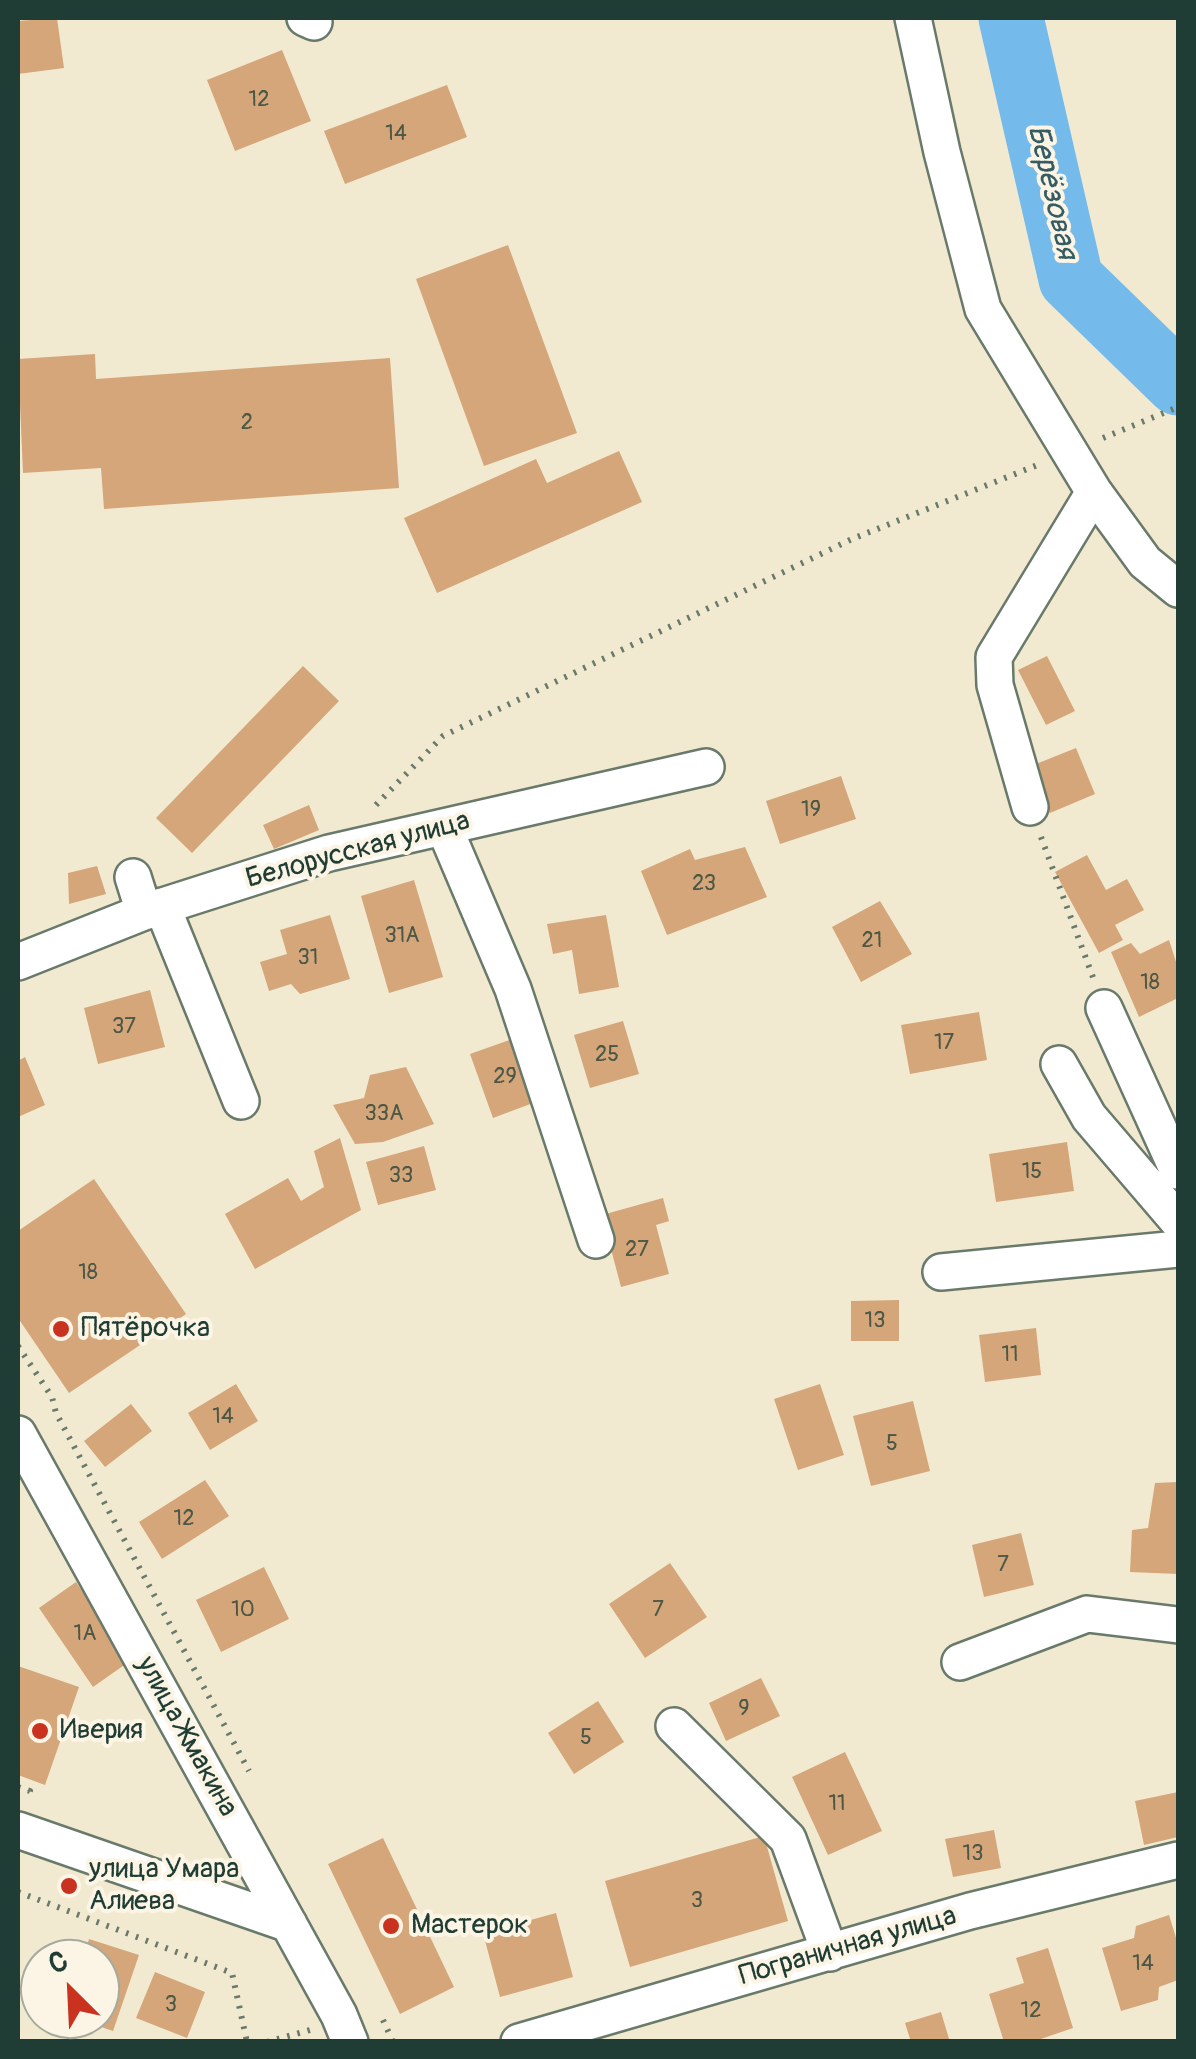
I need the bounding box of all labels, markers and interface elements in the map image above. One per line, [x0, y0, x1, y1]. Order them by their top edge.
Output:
house number: 12 [249, 87, 269, 113]
house number: 14 [385, 121, 407, 147]
water label: Берёзовая [1018, 121, 1084, 263]
house number: 2 [241, 410, 253, 436]
house number: 19 [801, 797, 821, 823]
street label: Белорусская улица [242, 805, 474, 897]
house number: 23 [692, 871, 716, 897]
house number: 31А [384, 923, 420, 949]
house number: 21 [862, 928, 882, 954]
house number: 31 [298, 945, 318, 971]
house number: 18 [1140, 970, 1160, 996]
house number: 37 [112, 1014, 136, 1040]
house number: 17 [934, 1030, 954, 1056]
house number: 25 [595, 1042, 619, 1068]
house number: 29 [493, 1064, 517, 1090]
house number: 33А [365, 1101, 403, 1127]
house number: 15 [1022, 1159, 1042, 1185]
house number: 33 [389, 1163, 413, 1189]
house number: 27 [625, 1237, 649, 1263]
house number: 18 [78, 1260, 98, 1286]
house number: 13 [865, 1308, 885, 1334]
place label: Пятёрочка [81, 1312, 210, 1346]
marker: Пятёрочка [50, 1318, 72, 1340]
house number: 11 [1001, 1342, 1019, 1368]
house number: 14 [212, 1404, 234, 1430]
house number: 5 [886, 1431, 898, 1457]
house number: 12 [174, 1506, 194, 1532]
house number: 7 [997, 1552, 1009, 1578]
house number: 10 [231, 1597, 255, 1623]
house number: 7 [652, 1597, 664, 1623]
house number: 1А [74, 1621, 96, 1647]
street label: улица Жмакина [128, 1651, 244, 1823]
house number: 9 [738, 1696, 750, 1722]
place label: Иверия [60, 1714, 143, 1748]
marker: Иверия [29, 1720, 51, 1742]
house number: 5 [580, 1725, 592, 1751]
house number: 11 [828, 1791, 846, 1817]
house number: 13 [963, 1841, 983, 1867]
place label: улица Умара Алиева [89, 1853, 239, 1919]
marker: улица Умара Алиева [58, 1875, 80, 1897]
house number: 3 [691, 1888, 703, 1914]
street label: Пограничная улица [736, 1900, 960, 1994]
place label: Мастерок [411, 1909, 528, 1943]
marker: Мастерок [380, 1915, 402, 1937]
north arrow [20, 1939, 120, 2039]
text: С [43, 1943, 73, 1982]
house number: 14 [1132, 1951, 1154, 1977]
house number: 3 [165, 1992, 177, 2018]
house number: 12 [1021, 1998, 1041, 2024]

